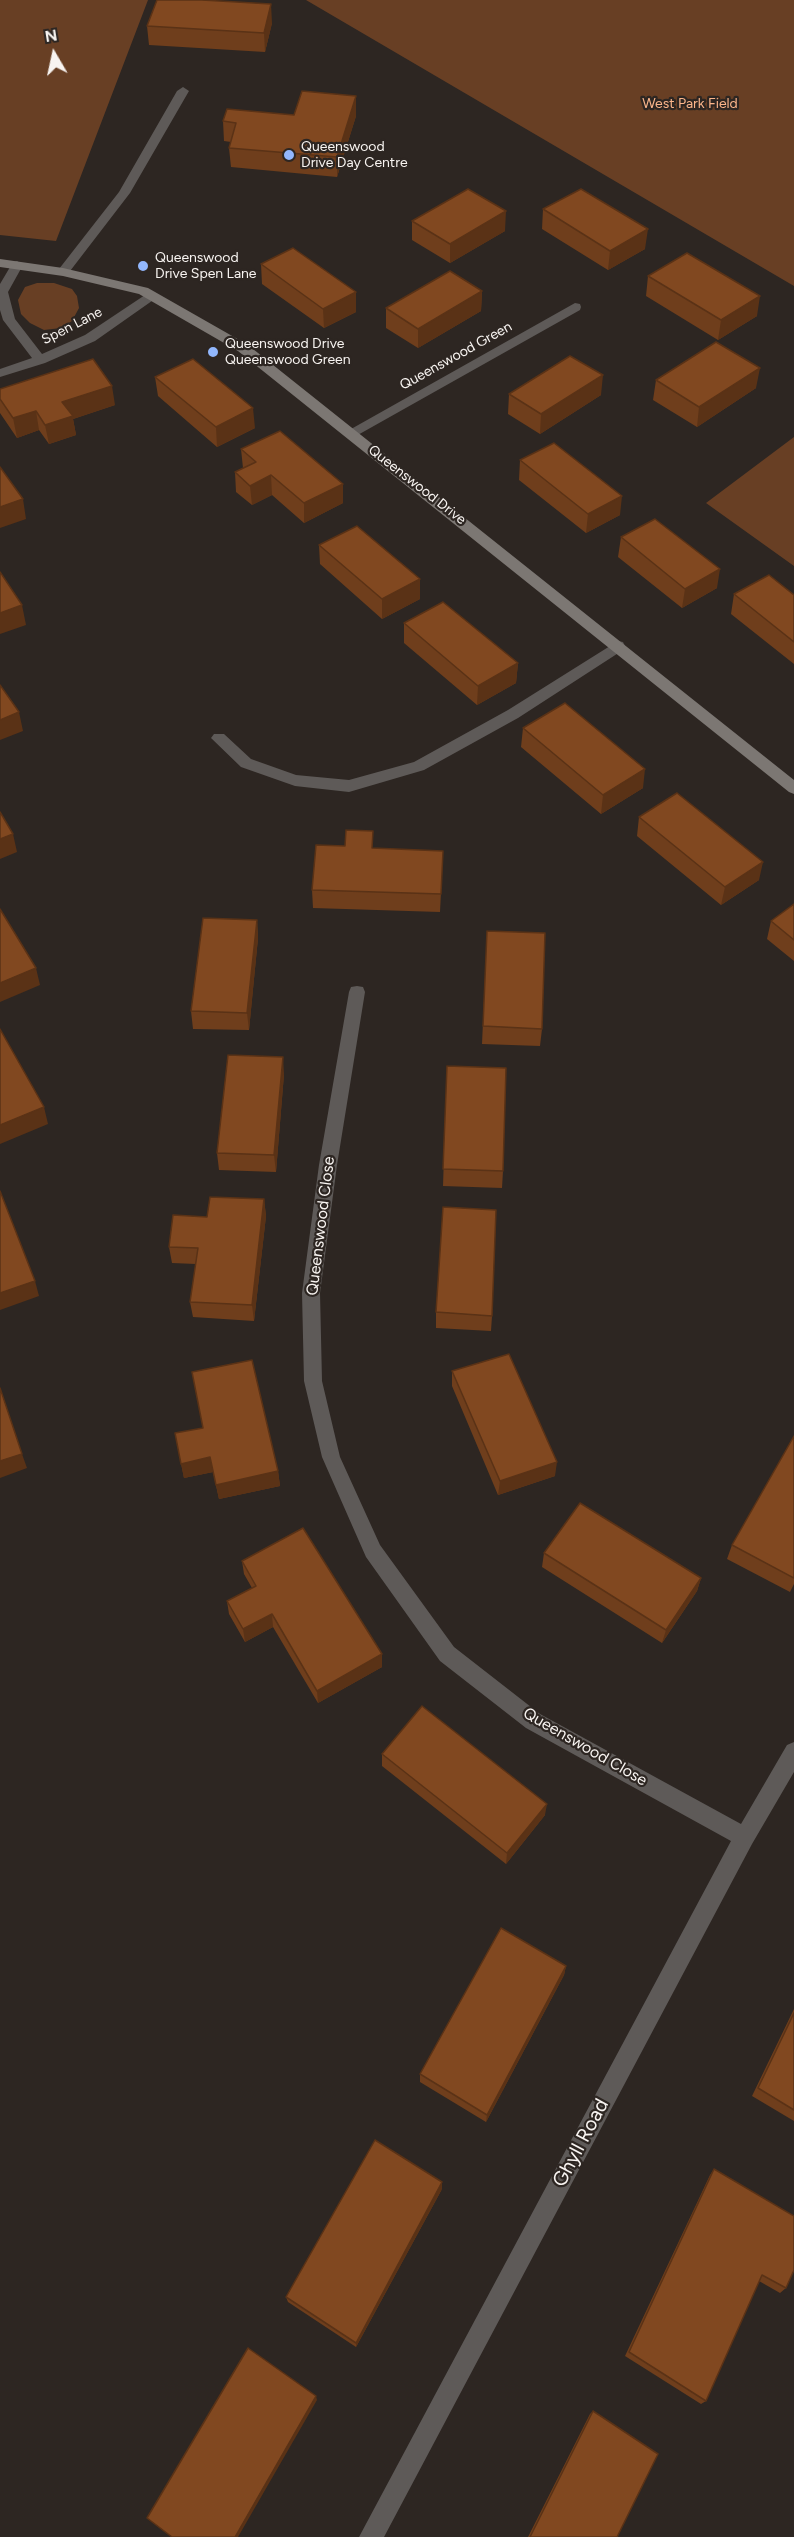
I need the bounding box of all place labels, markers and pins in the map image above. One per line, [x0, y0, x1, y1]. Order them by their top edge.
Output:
place label: Queenswood Drive Day Centre [301, 139, 408, 172]
marker: Queenswood Drive Day Centre [282, 148, 296, 162]
place label: Queenswood Drive Spen Lane [155, 250, 256, 282]
marker: Queenswood Drive Spen Lane [136, 259, 150, 273]
place label: Queenswood Drive Queenswood Green [225, 336, 351, 368]
marker: Queenswood Drive Queenswood Green [206, 345, 220, 359]

